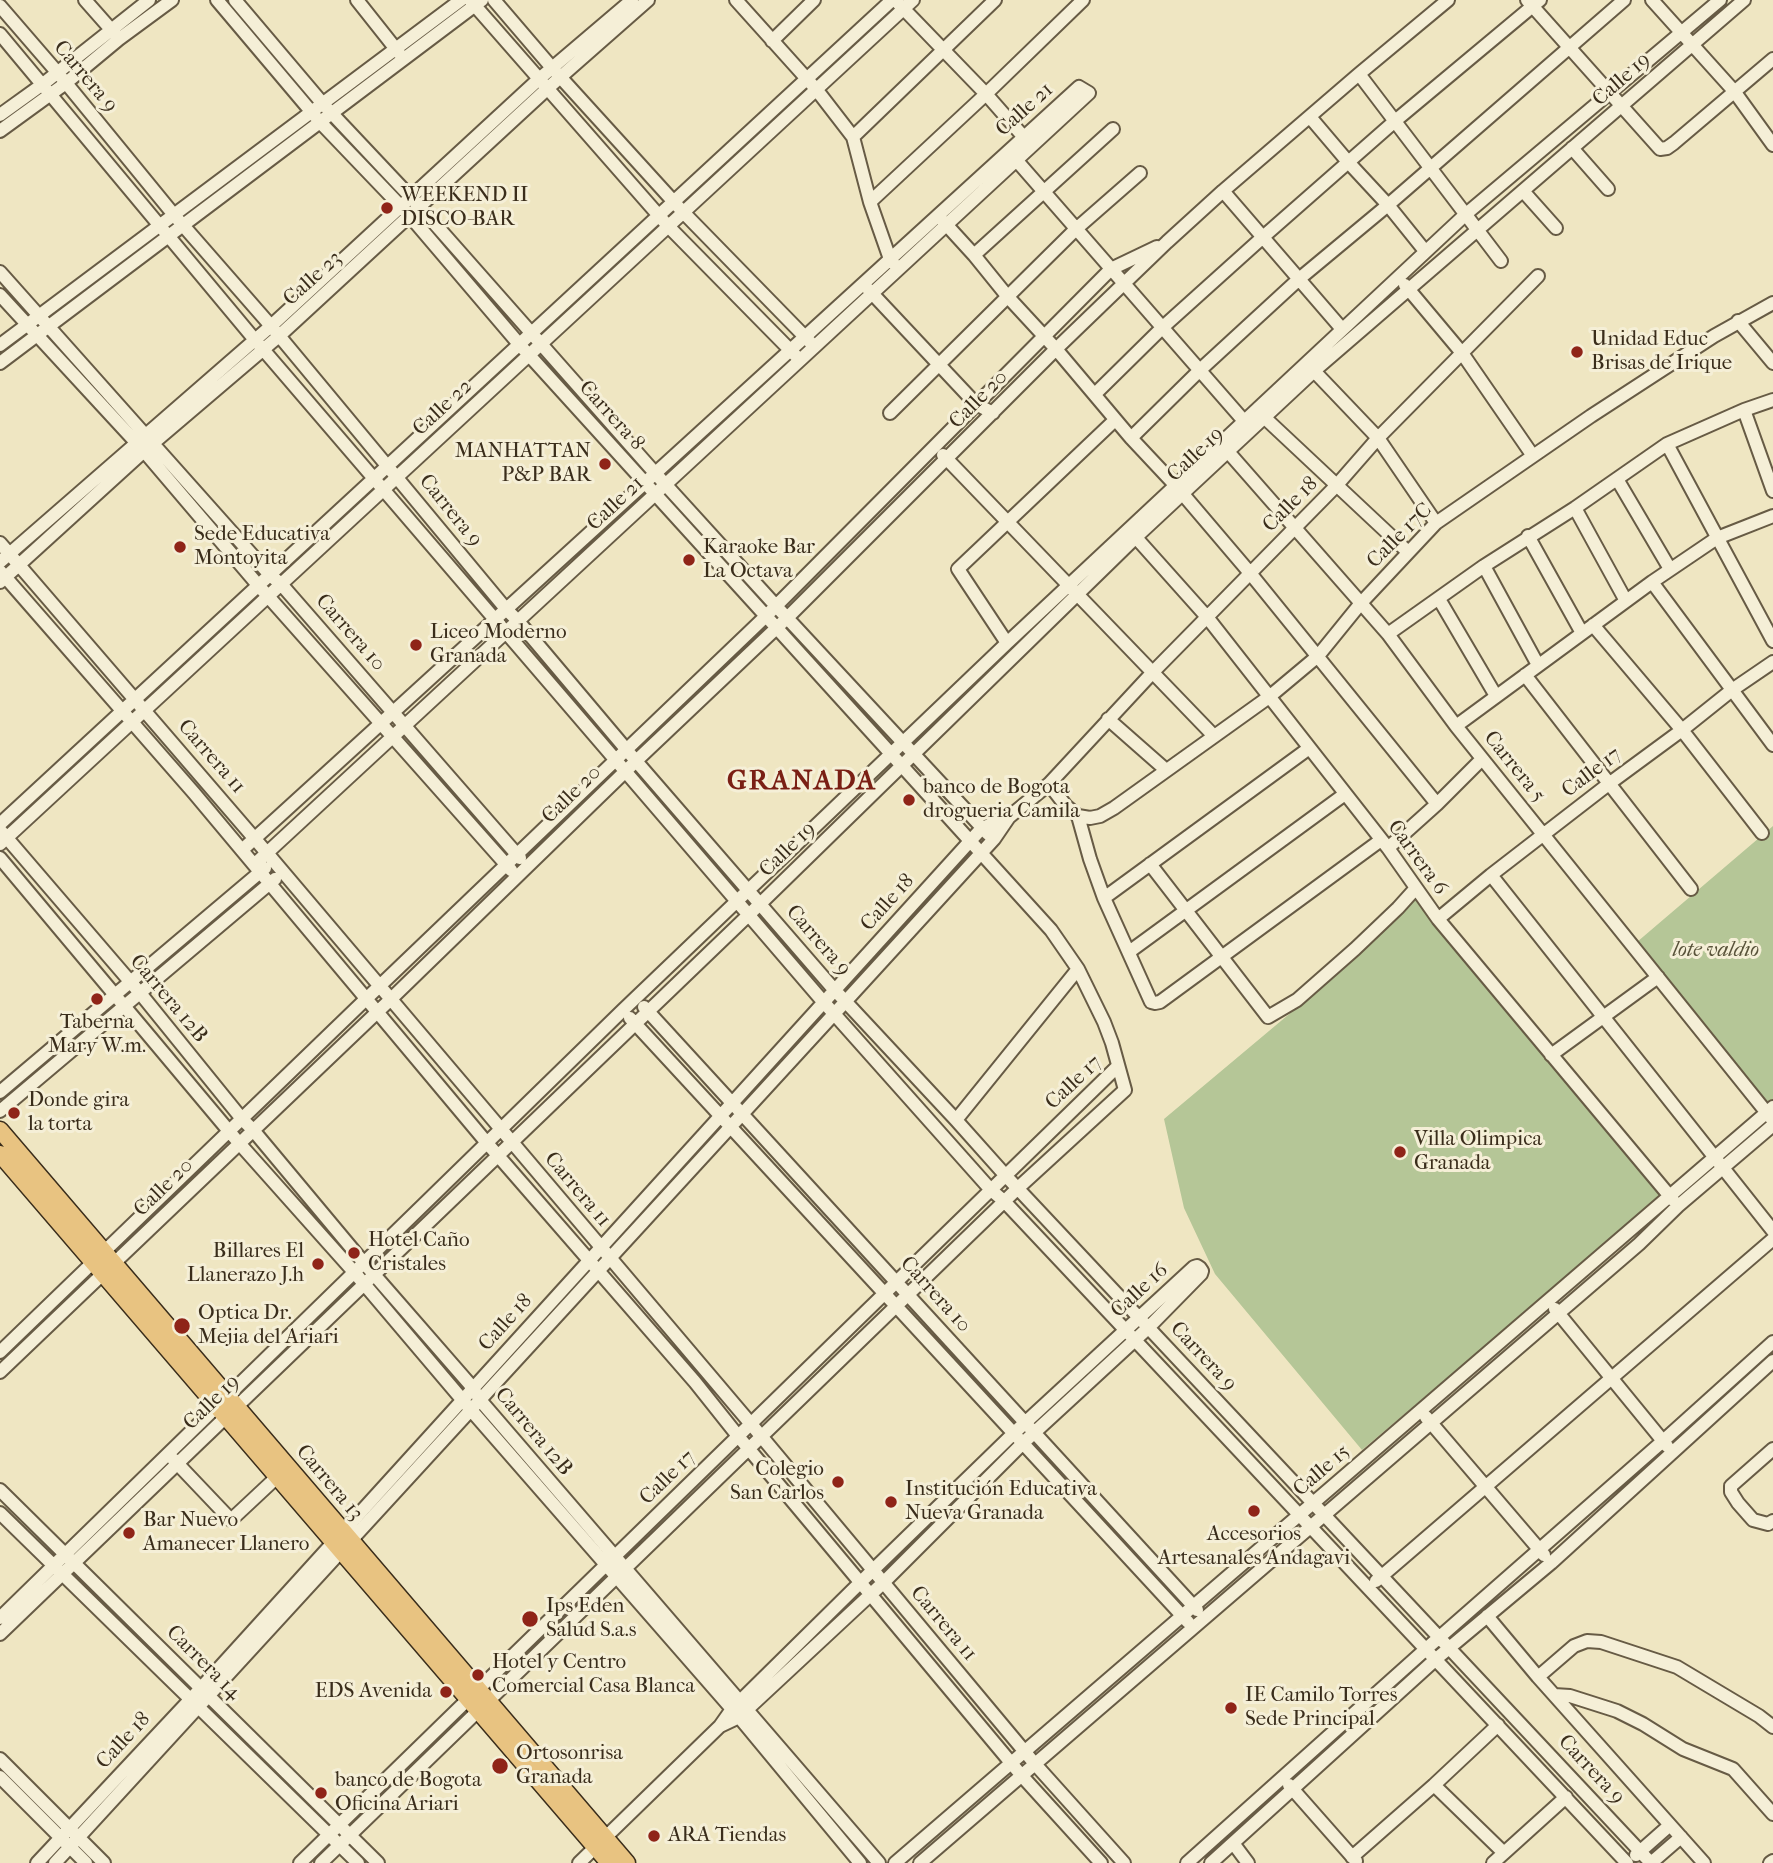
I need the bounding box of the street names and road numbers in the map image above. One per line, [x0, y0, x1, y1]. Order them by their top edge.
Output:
street label: Carrera 9 [48, 36, 122, 118]
street label: Calle 19 [1588, 48, 1656, 112]
street label: Calle 21 [991, 78, 1059, 142]
street label: Calle 23 [279, 246, 347, 312]
street label: Calle 20 [944, 365, 1014, 435]
street label: Calle 22 [408, 374, 478, 442]
street label: Carrera 8 [573, 376, 649, 456]
street label: Calle 19 [1162, 422, 1230, 488]
street label: Carrera 9 [413, 470, 487, 552]
street label: Calle 21 [582, 471, 650, 537]
street label: Calle 18 [1258, 472, 1324, 538]
street label: Calle 17C [1362, 498, 1438, 574]
street label: Carrera 10 [310, 589, 390, 677]
street label: Carrera 11 [172, 715, 250, 799]
street label: Carrera 5 [1478, 726, 1550, 808]
street label: Calle 17 [1557, 743, 1627, 803]
street label: Calle 20 [537, 761, 607, 829]
street label: Carrera 6 [1381, 816, 1453, 900]
street label: Calle 19 [755, 817, 821, 883]
street label: Calle 18 [856, 869, 920, 937]
street label: Carrera 9 [780, 900, 856, 982]
street label: Carrera 12B [124, 950, 212, 1048]
street label: Calle 17 [1041, 1051, 1107, 1115]
street label: Carrera 11 [538, 1147, 616, 1233]
street label: Calle 20 [129, 1154, 199, 1222]
street label: Carrera 10 [894, 1252, 976, 1338]
street label: Calle 16 [1106, 1258, 1174, 1324]
street label: Calle 18 [474, 1289, 538, 1357]
street label: Carrera 9 [1164, 1317, 1242, 1397]
street label: Calle 19 [179, 1370, 245, 1436]
street label: Carrera 12B [489, 1383, 577, 1481]
street label: Carrera 13 [290, 1440, 368, 1526]
street label: Calle 15 [1289, 1440, 1355, 1502]
street label: Calle 17 [635, 1445, 701, 1511]
street label: Carrera 11 [904, 1581, 982, 1667]
street label: Carrera 14 [160, 1620, 246, 1706]
street label: Calle 18 [92, 1707, 156, 1775]
street label: Carrera 9 [1552, 1730, 1630, 1810]

